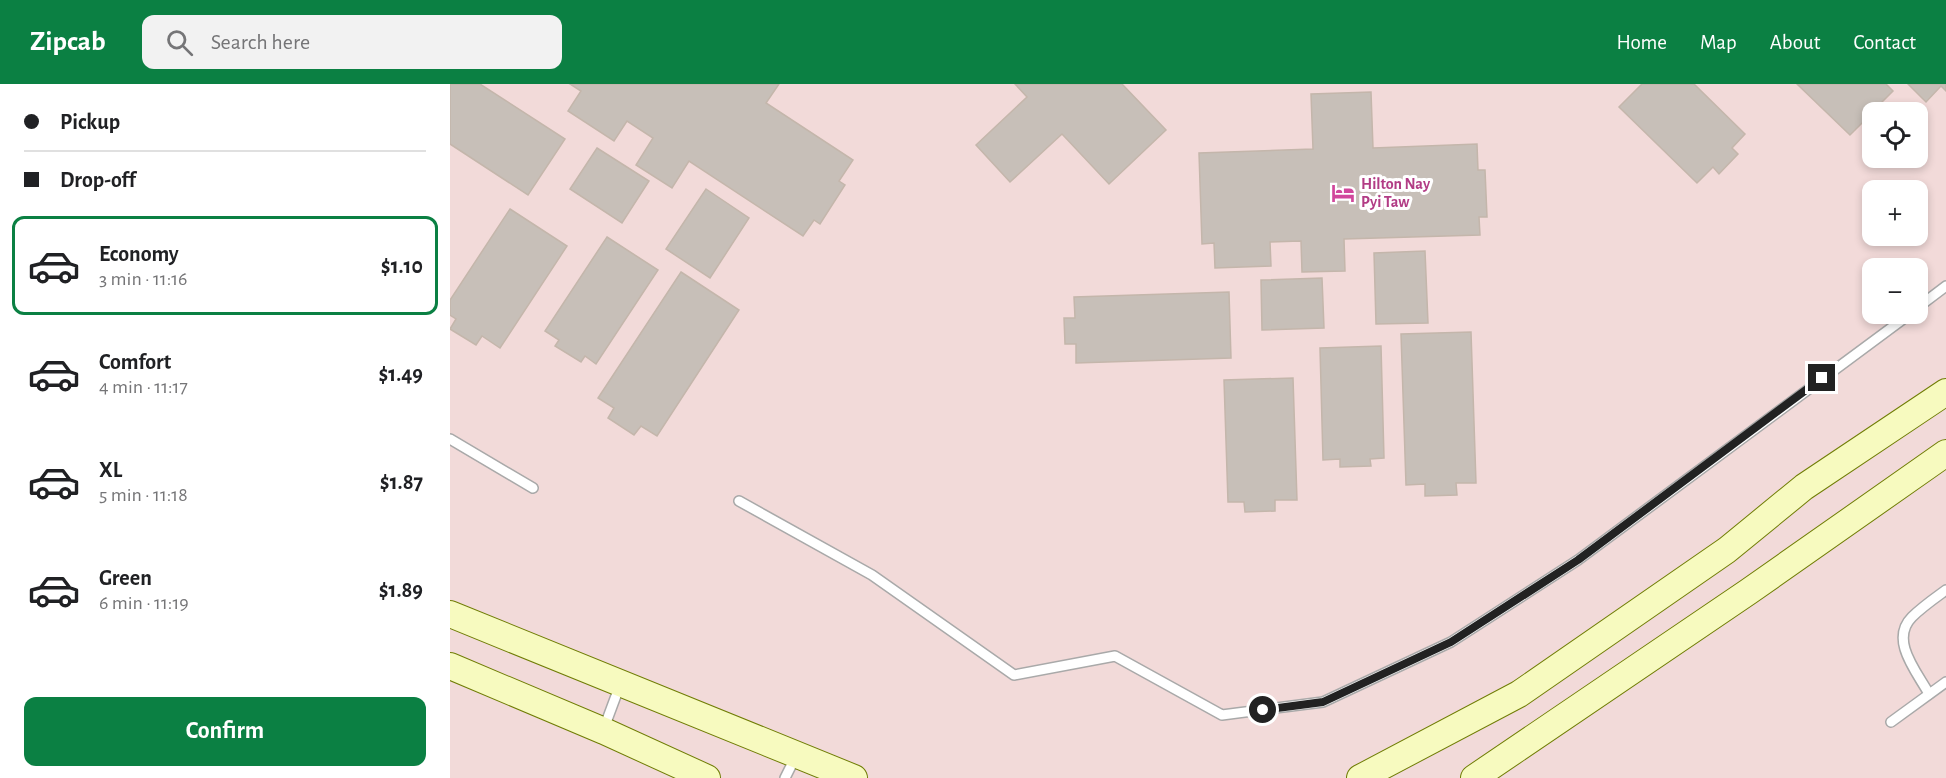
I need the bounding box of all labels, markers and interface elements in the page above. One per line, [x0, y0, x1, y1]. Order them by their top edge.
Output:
search box [142, 15, 562, 69]
icon: search [163, 26, 196, 59]
text: Zipcab [30, 28, 106, 56]
text: Search here [211, 31, 310, 53]
text: Home [1616, 32, 1667, 53]
text: Map [1700, 32, 1737, 53]
text: About [1770, 32, 1820, 53]
text: Contact [1853, 32, 1916, 53]
map controls [1862, 102, 1928, 324]
button: locate [1862, 102, 1928, 168]
text: Pickup [60, 111, 120, 133]
text: Drop-off [60, 169, 136, 191]
place label: Hilton Nay Pyi Taw [1361, 176, 1431, 211]
hotel icon: Hilton Nay Pyi Taw [1330, 180, 1356, 206]
button: + [1862, 180, 1928, 246]
icon: car [27, 239, 81, 293]
text: Economy [99, 243, 179, 265]
text: $1.10 [381, 255, 423, 277]
button: − [1862, 258, 1928, 324]
text: 3 min · 11:16 [99, 269, 188, 289]
icon: car [27, 347, 81, 401]
text: Comfort [99, 351, 171, 373]
text: $1.49 [378, 363, 423, 385]
route end [1808, 364, 1835, 391]
text: 4 min · 11:17 [99, 377, 188, 397]
icon: car [27, 455, 81, 509]
text: XL [99, 459, 122, 481]
text: $1.87 [380, 471, 423, 493]
text: 5 min · 11:18 [99, 485, 188, 505]
icon: car [27, 563, 81, 617]
text: Green [99, 567, 152, 589]
text: $1.89 [379, 579, 423, 601]
text: 6 min · 11:19 [99, 593, 189, 613]
route start [1249, 696, 1276, 723]
button: Confirm [24, 697, 426, 766]

